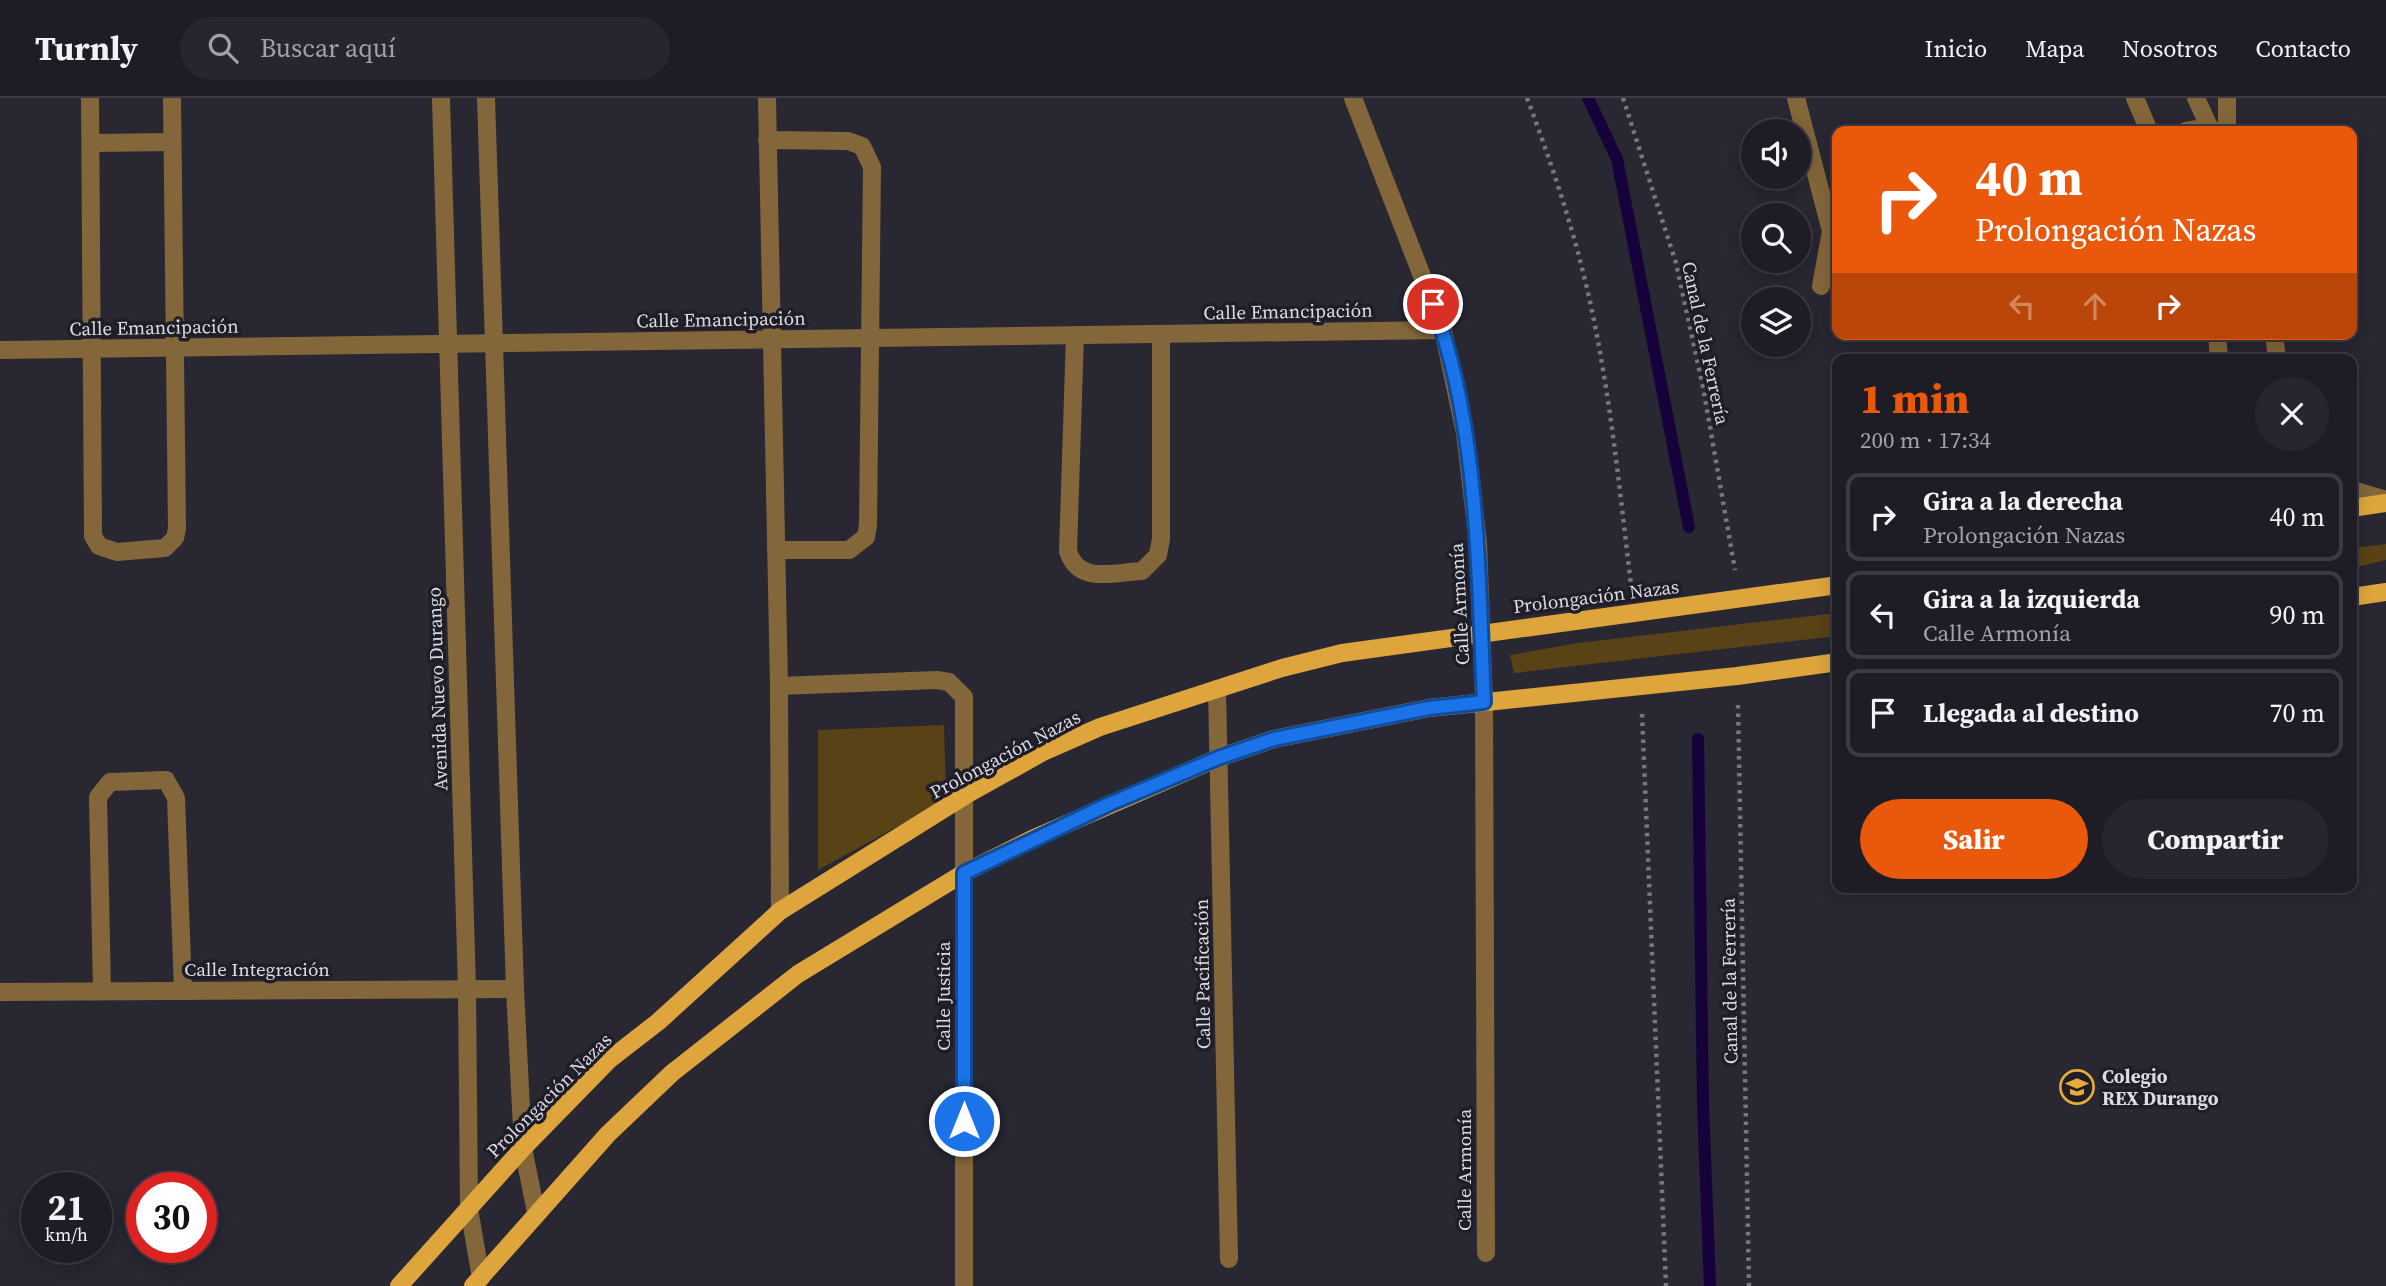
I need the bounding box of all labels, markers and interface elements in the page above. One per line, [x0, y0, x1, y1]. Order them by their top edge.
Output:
search box [180, 17, 670, 80]
text: Turnly [35, 26, 138, 71]
icon: search [204, 29, 242, 67]
text: Buscar aquí [260, 30, 396, 66]
text: Inicio [1925, 32, 1987, 65]
text: Mapa [2025, 32, 2084, 65]
text: Nosotros [2122, 32, 2218, 65]
text: Contacto [2256, 32, 2351, 65]
map controls [1741, 119, 1811, 357]
button: sound [1741, 119, 1811, 189]
text: 40 m [1975, 144, 2083, 211]
icon: right [1860, 154, 1951, 245]
button: search [1741, 203, 1811, 273]
text: Prolongación Nazas [1975, 208, 2256, 252]
street label: Canal de la Ferrería [1676, 259, 1736, 427]
pin [1403, 274, 1463, 334]
icon: arrive [1414, 285, 1452, 323]
button: layers [1741, 287, 1811, 357]
icon: left [2003, 287, 2041, 325]
icon: ahead [2076, 287, 2114, 325]
icon: right [2149, 287, 2187, 325]
street label: Calle Emancipación [1203, 297, 1373, 325]
street label: Calle Emancipación [636, 305, 806, 333]
street label: Calle Emancipación [69, 313, 239, 341]
text: 1 min [1860, 369, 1970, 427]
button: close [2255, 377, 2329, 451]
text: 200 m · 17:34 [1860, 424, 1991, 456]
text: Gira a la derecha [1923, 483, 2123, 519]
icon: right [1864, 498, 1902, 536]
text: 40 m [2270, 499, 2325, 535]
text: Prolongación Nazas [1923, 519, 2125, 551]
street label: Calle Armonía [1443, 542, 1475, 666]
street label: Prolongación Nazas [1511, 573, 1681, 619]
text: Gira a la izquierda [1923, 581, 2140, 617]
street label: Avenida Nuevo Durango [420, 587, 454, 791]
icon: left [1864, 596, 1902, 634]
text: 90 m [2270, 597, 2325, 633]
text: Calle Armonía [1923, 617, 2071, 649]
icon: arrive [1864, 694, 1902, 732]
text: Llegada al destino [1923, 695, 2139, 731]
text: 70 m [2270, 695, 2325, 731]
street label: Prolongación Nazas [925, 703, 1085, 805]
button: Salir [1860, 799, 2088, 879]
button: Compartir [2102, 799, 2329, 879]
street label: Canal de la Ferrería [1715, 897, 1743, 1064]
street label: Calle Pacificación [1188, 899, 1216, 1049]
street label: Calle Justicia [930, 941, 956, 1051]
street label: Calle Integración [184, 956, 330, 982]
street label: Prolongación Nazas [481, 1027, 617, 1163]
place label: Colegio REX Durango [2102, 1063, 2219, 1111]
school or university icon: Colegio REX Durango [2058, 1068, 2096, 1106]
position arrow [927, 1084, 1001, 1158]
street label: Calle Armonía [1451, 1109, 1477, 1231]
speed limit sign: 30 [126, 1172, 217, 1263]
text: 21 [48, 1184, 85, 1232]
text: km/h [45, 1222, 88, 1247]

